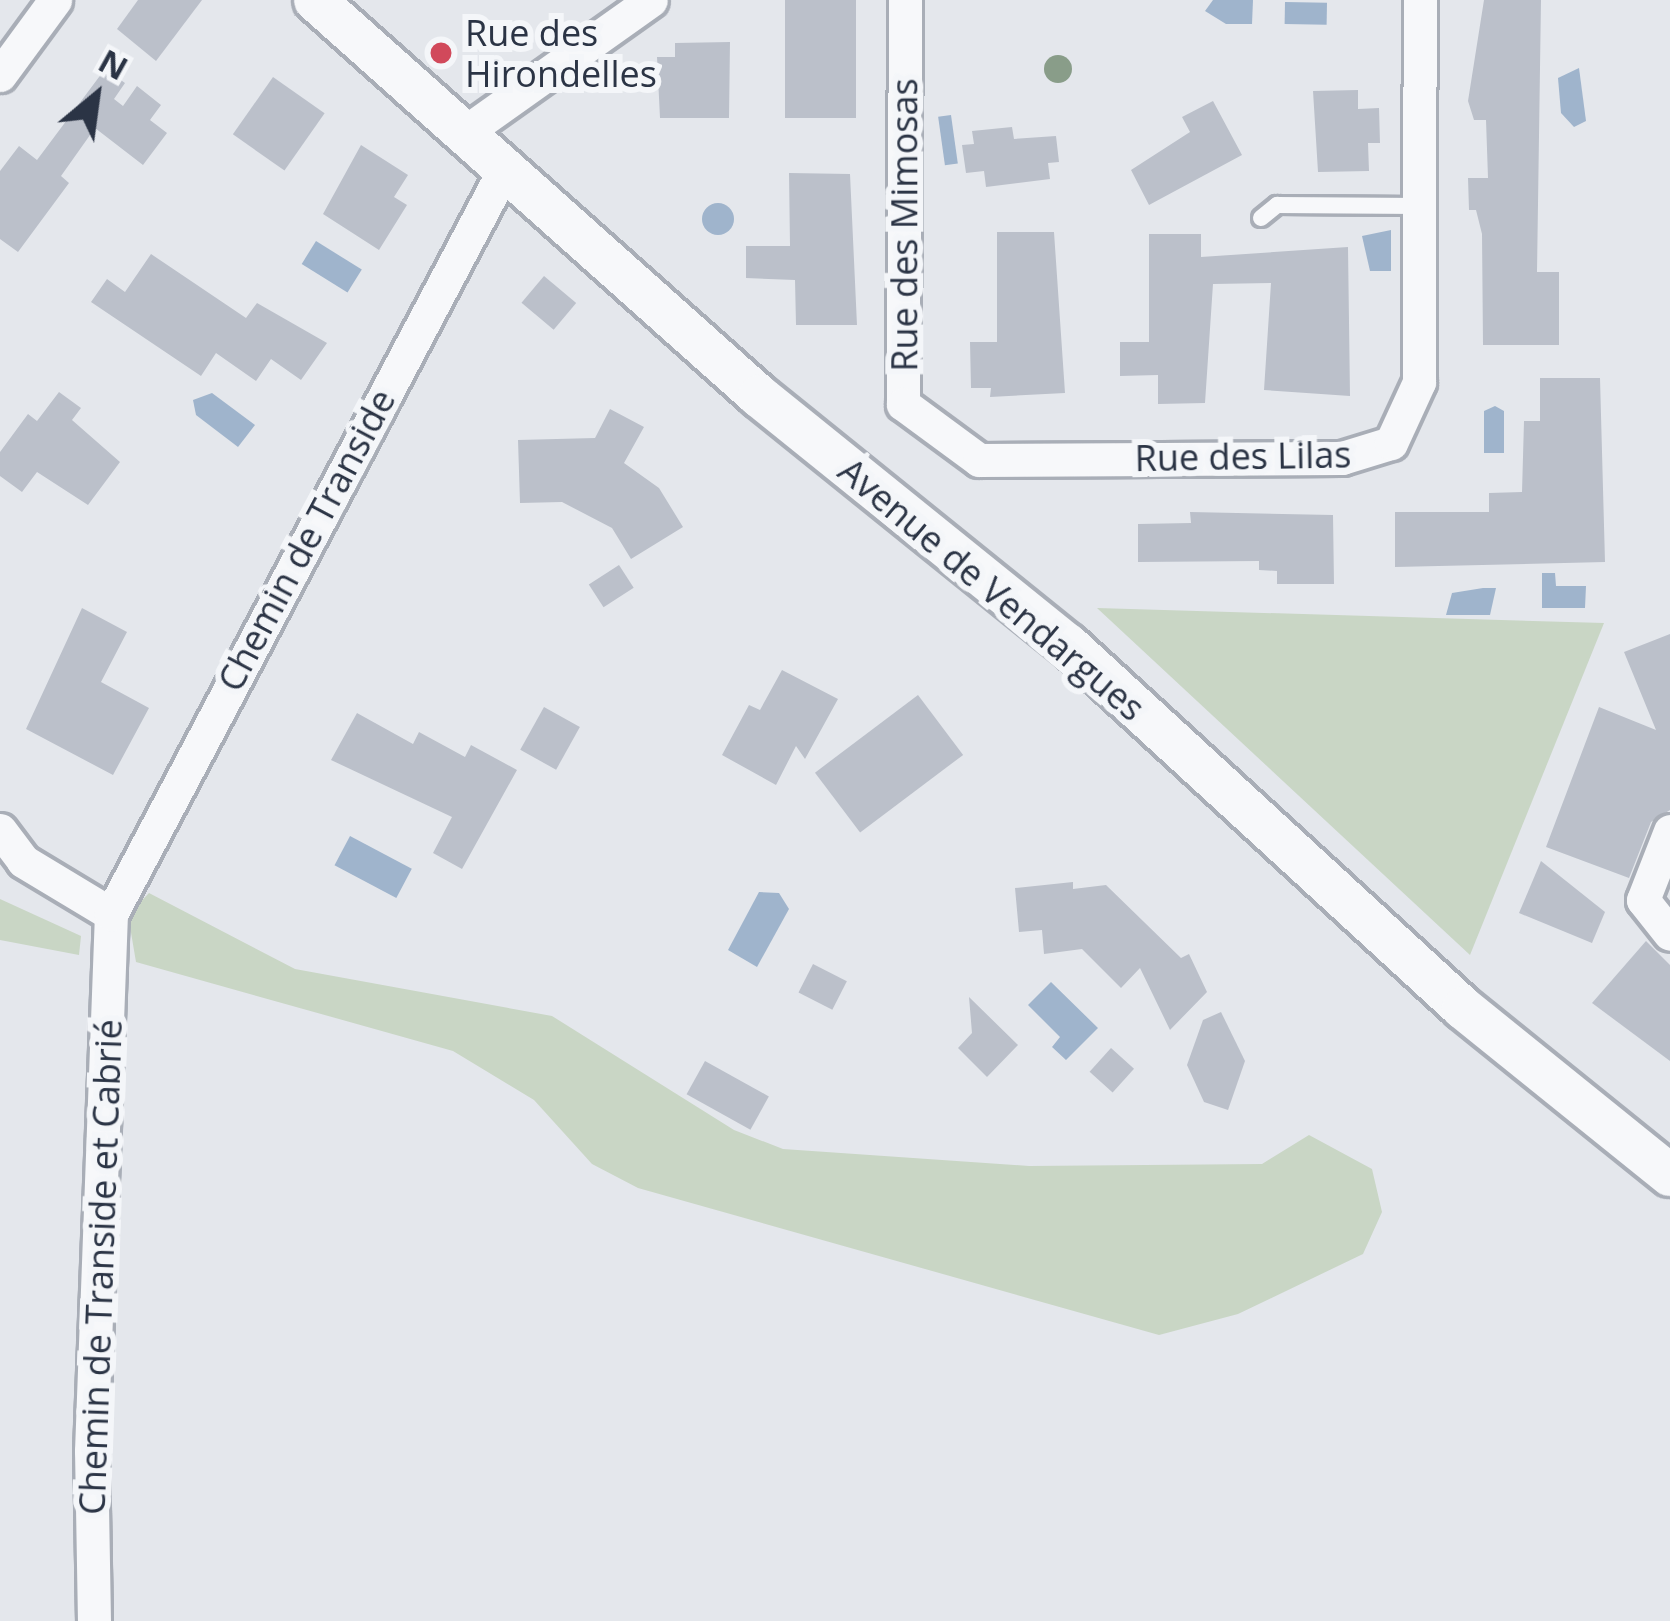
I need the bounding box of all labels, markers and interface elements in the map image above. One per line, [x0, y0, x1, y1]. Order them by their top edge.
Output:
place label: Rue des Hirondelles [465, 10, 657, 95]
north arrow [36, 36, 156, 156]
text: N [91, 38, 136, 90]
marker: Rue des Hirondelles [428, 40, 454, 66]
street label: Rue des Mimosas [882, 78, 926, 372]
street label: Chemin de Transide [208, 382, 404, 698]
street label: Rue des Lilas [1134, 433, 1352, 479]
street label: Avenue de Vendargues [830, 448, 1154, 730]
street label: Chemin de Transide et Cabrié [70, 1018, 130, 1516]

